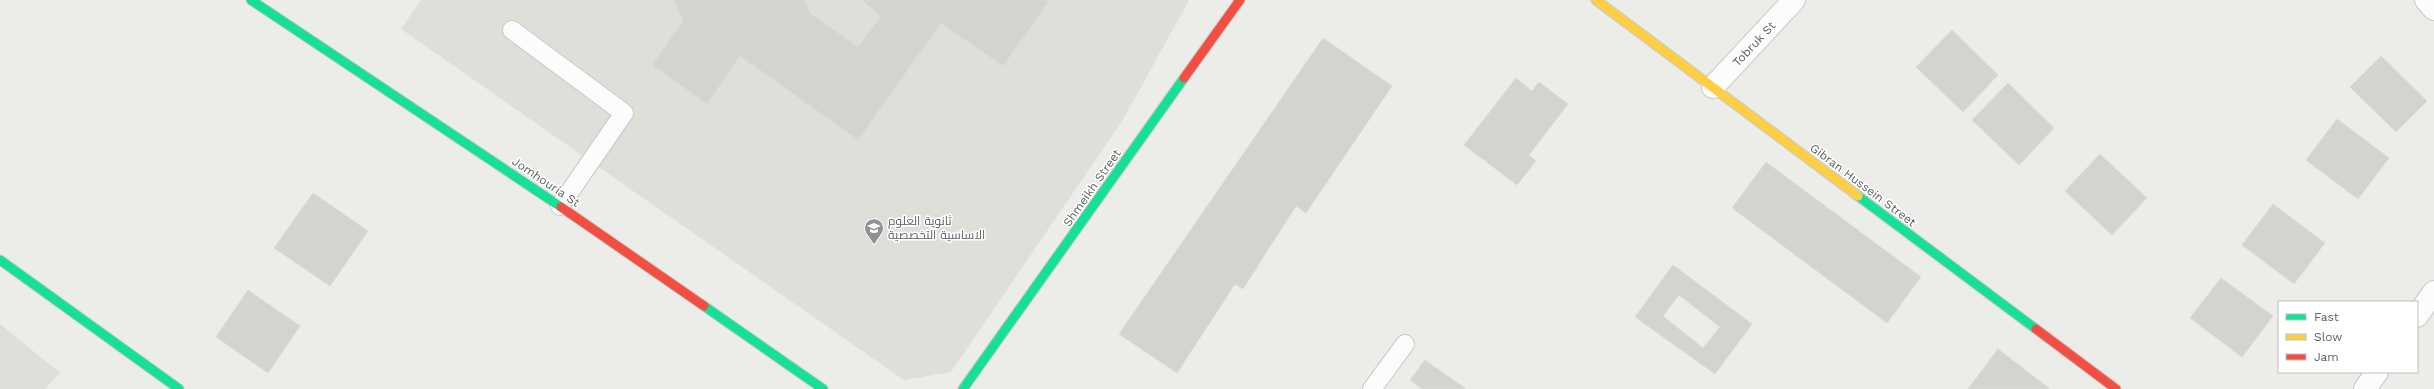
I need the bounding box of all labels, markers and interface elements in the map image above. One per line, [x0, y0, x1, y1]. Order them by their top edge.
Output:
street label: Tobruk St [1730, 19, 1778, 69]
street label: Gibran Hussein Street [1807, 141, 1919, 229]
street label: Shmeikh Street [1060, 147, 1124, 229]
street label: Jomhouria St [509, 154, 583, 210]
place label: ثانوية العلوم الاساسية التخصصية [888, 214, 985, 242]
school or university icon: ثانوية العلوم الاساسية التخصصية [863, 217, 885, 245]
legend [2278, 301, 2418, 373]
text: Fast [2314, 310, 2339, 324]
text: Slow [2314, 330, 2342, 344]
text: Jam [2314, 350, 2339, 364]

